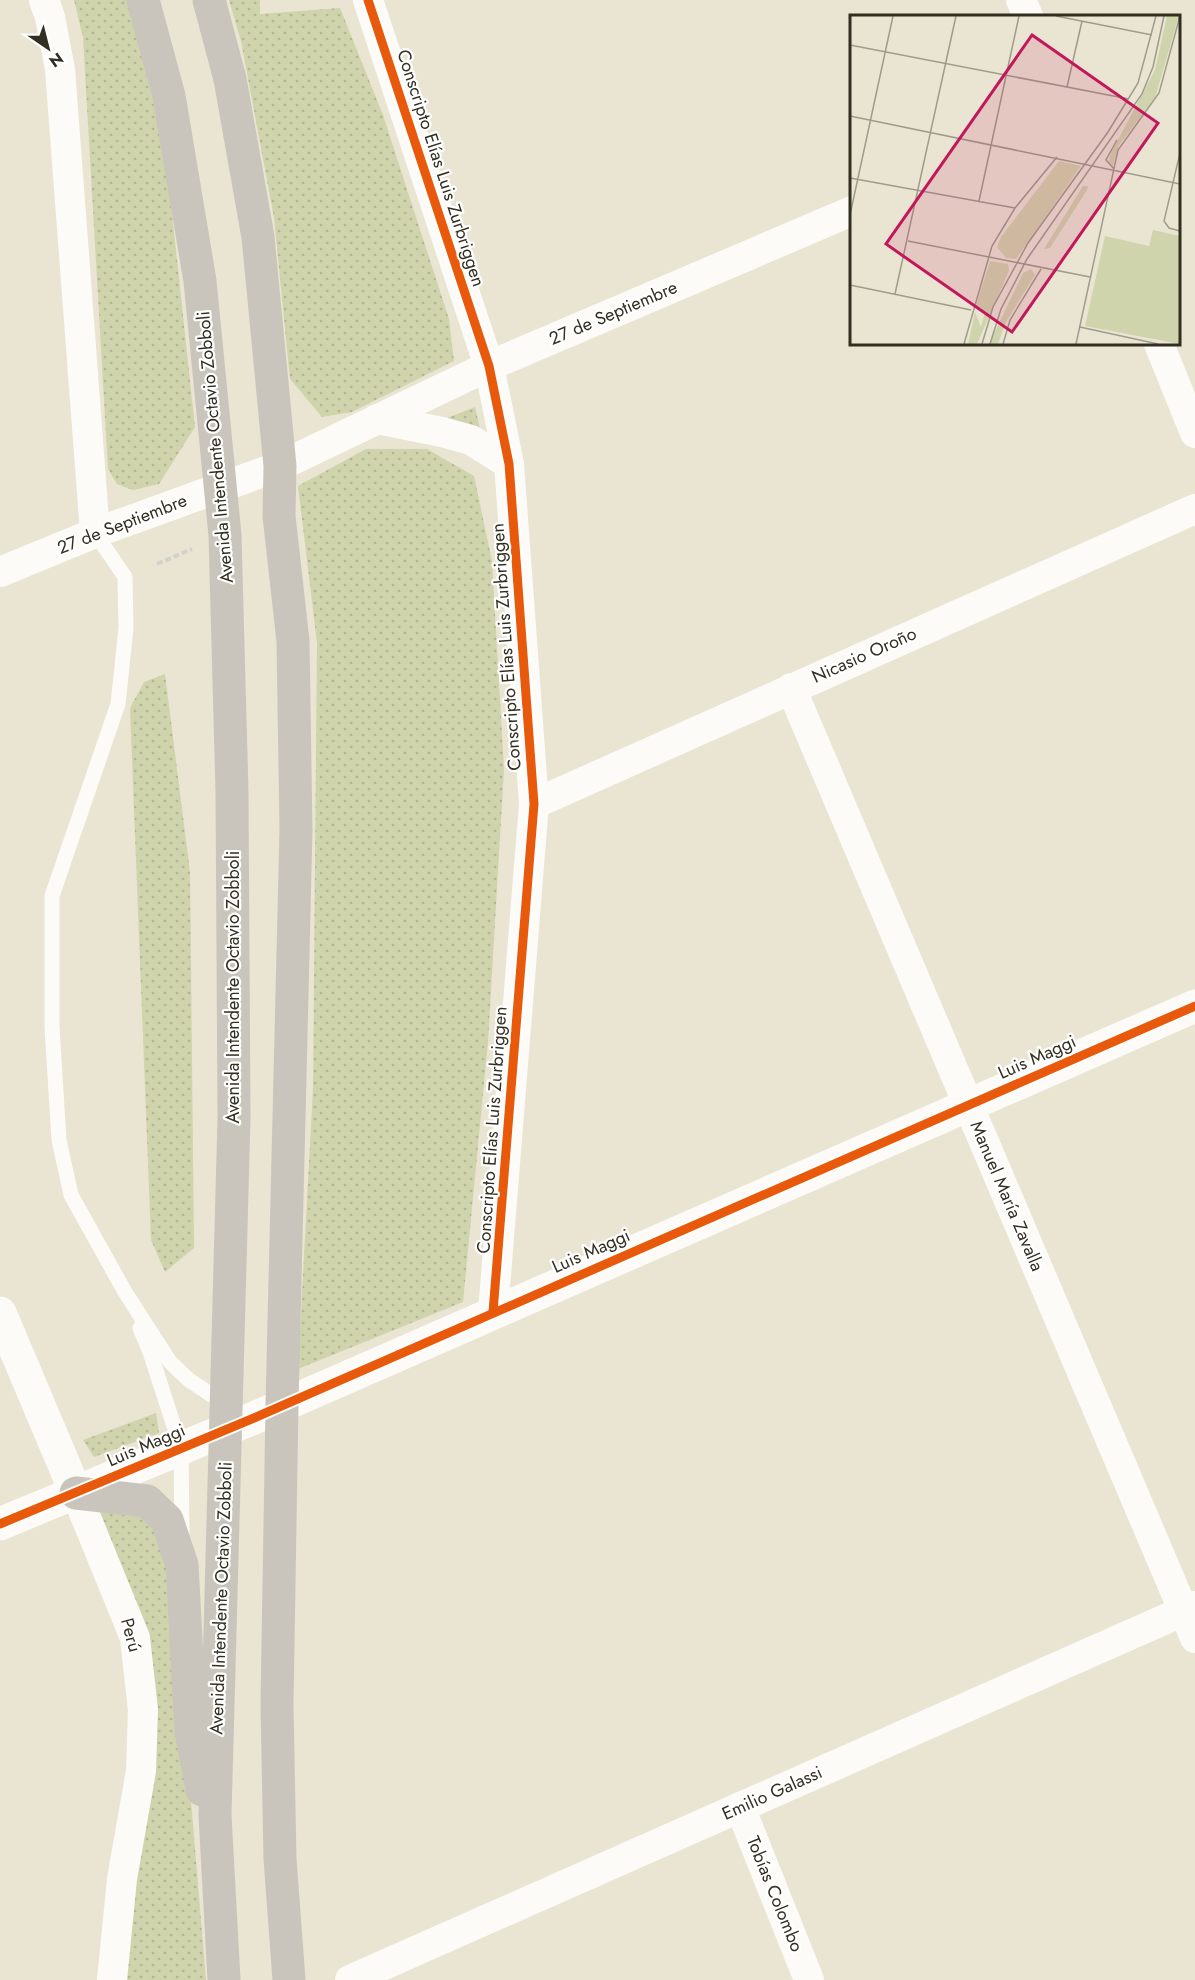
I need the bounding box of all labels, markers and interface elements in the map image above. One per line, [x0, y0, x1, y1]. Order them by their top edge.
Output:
inset map [850, 15, 1180, 345]
north arrow [18, 18, 78, 78]
street label: Conscripto Elías Luis Zurbriggen [390, 46, 492, 290]
text: N [45, 47, 68, 73]
street label: 27 de Septiembre [545, 274, 681, 352]
street label: Avenida Intendente Octavio Zobboli [190, 310, 240, 584]
street label: 27 de Septiembre [53, 487, 191, 561]
street label: Conscripto Elías Luis Zurbriggen [484, 522, 528, 772]
street label: Nicasio Oroño [807, 620, 921, 690]
street label: Avenida Intendente Octavio Zobboli [220, 850, 246, 1124]
street label: Conscripto Elías Luis Zurbriggen [470, 1005, 514, 1255]
street label: Luis Maggi [994, 1028, 1080, 1086]
street label: Manuel María Zavalla [964, 1117, 1050, 1275]
street label: Luis Maggi [548, 1222, 634, 1280]
street label: Luis Maggi [103, 1417, 189, 1473]
street label: Avenida Intendente Octavio Zobboli [203, 1461, 239, 1735]
street label: Perú [114, 1615, 148, 1655]
street label: Emilio Galassi [718, 1759, 826, 1827]
street label: Tobías Colombo [740, 1832, 810, 1956]

